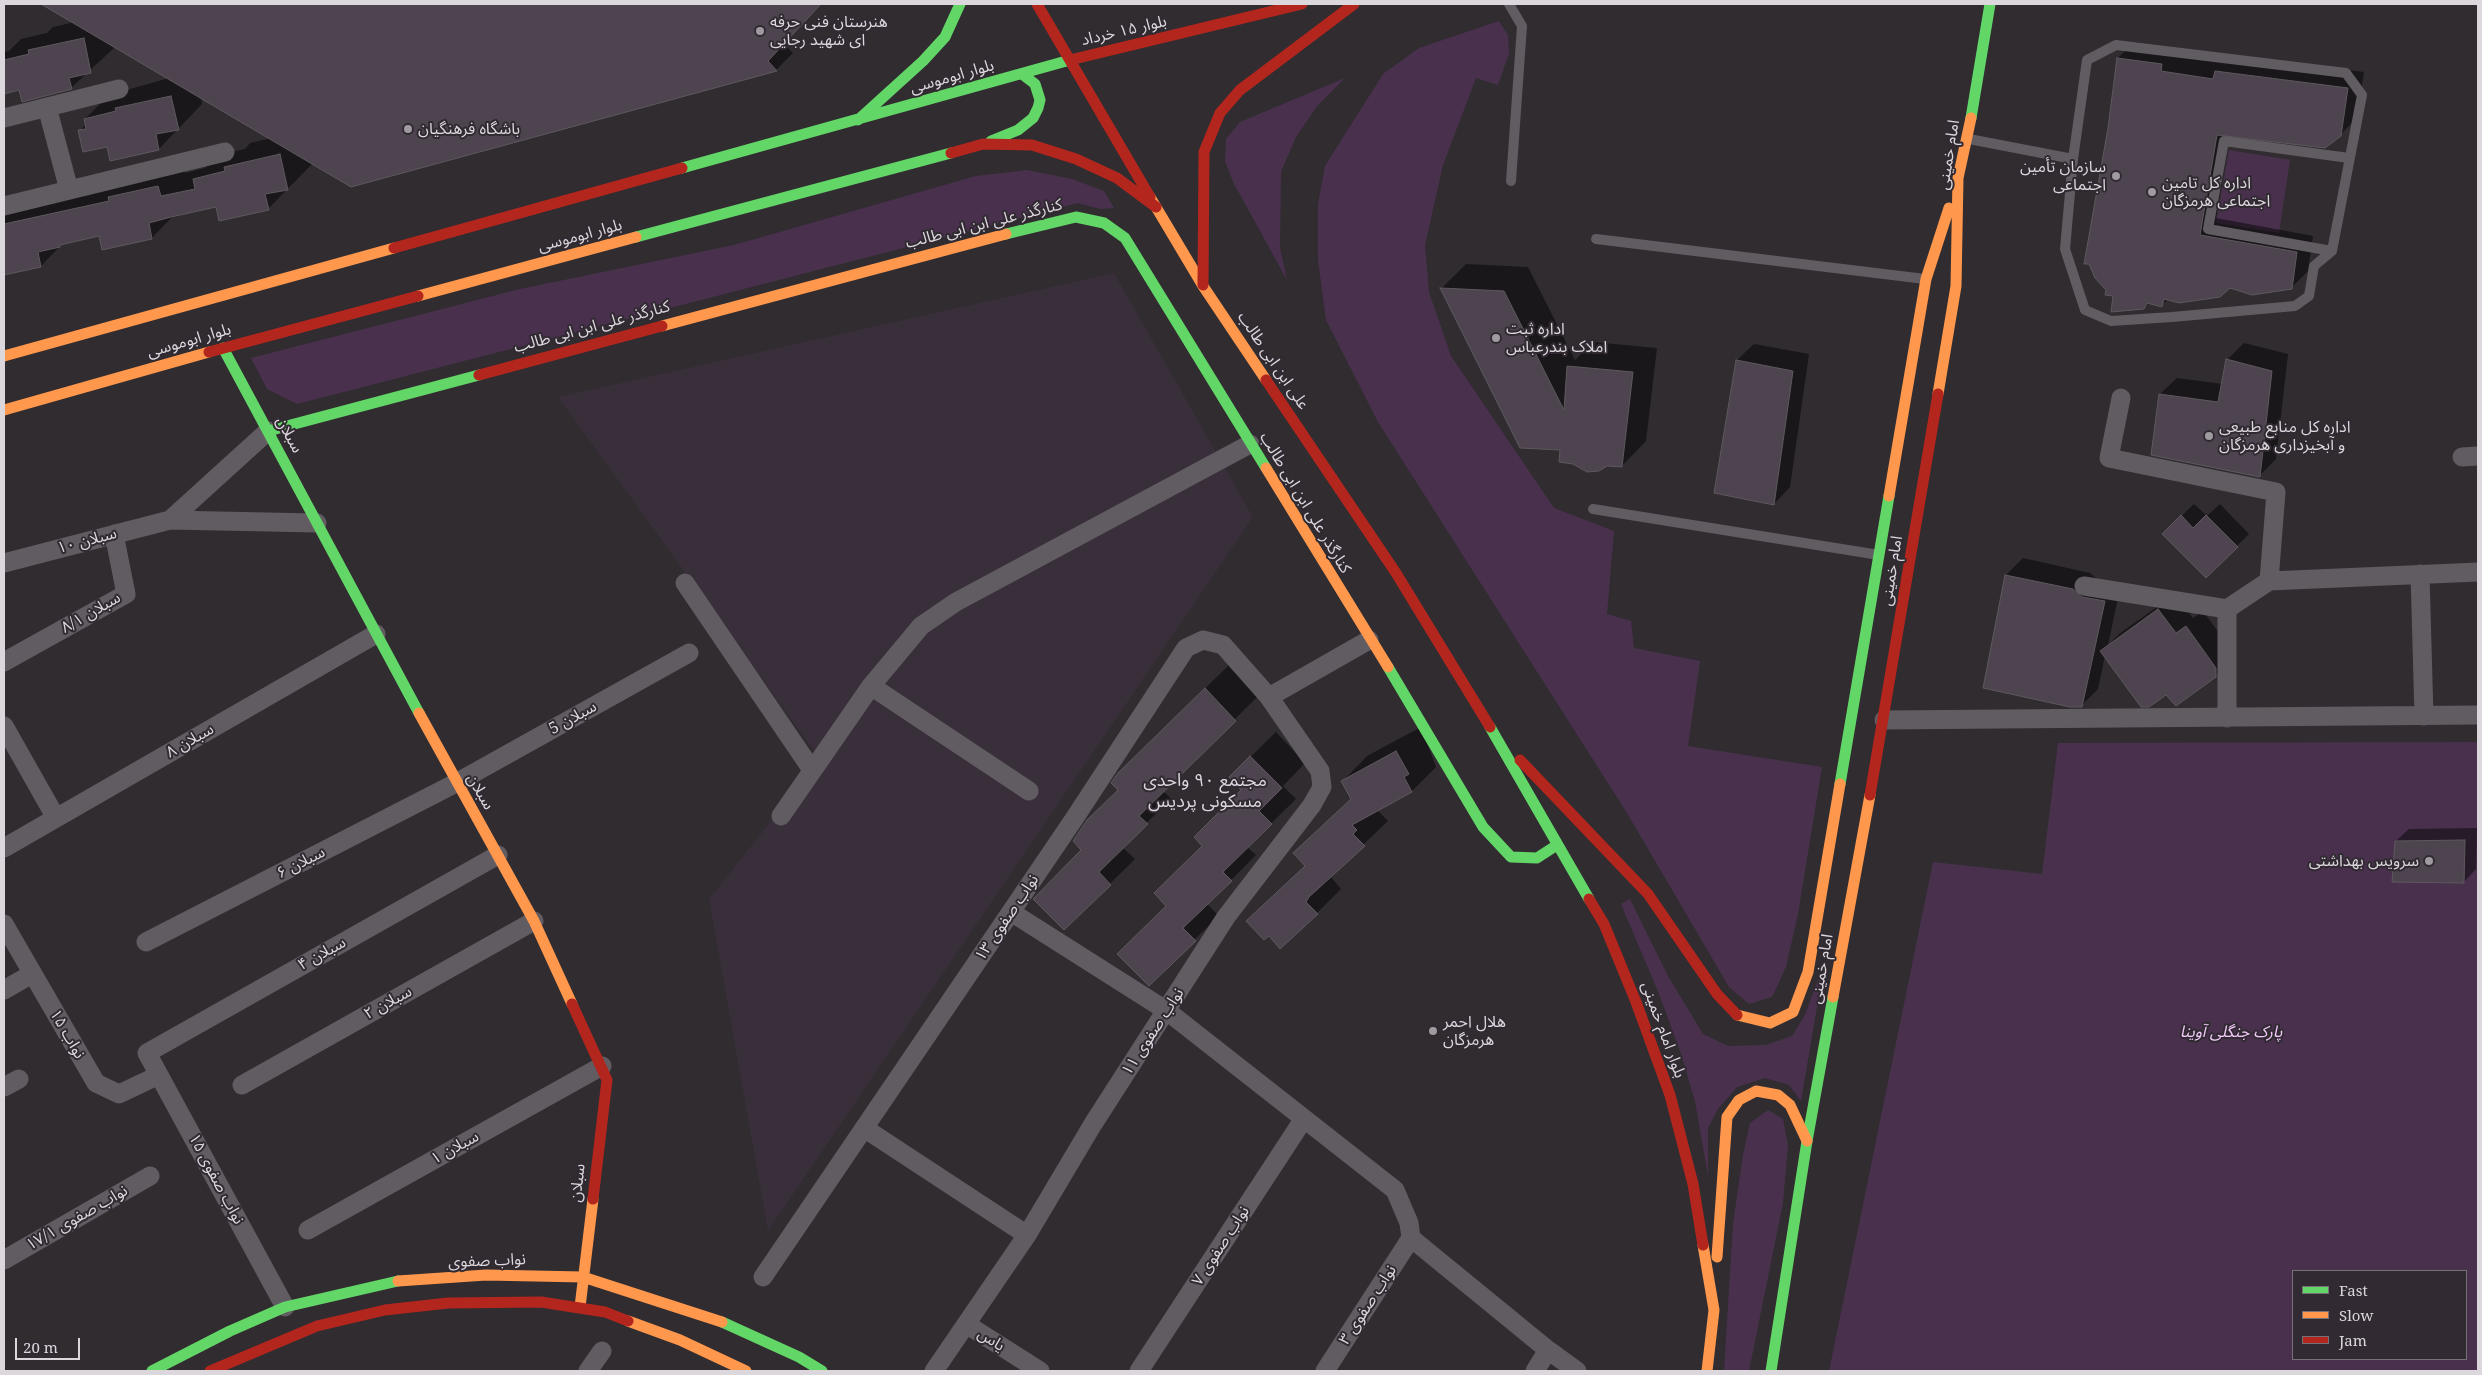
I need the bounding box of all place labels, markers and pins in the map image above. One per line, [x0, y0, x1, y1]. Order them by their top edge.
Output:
place label: هنرستان فنی حرفه ای شهید رجایی [770, 12, 888, 50]
marker: هنرستان فنی حرفه ای شهید رجایی [754, 25, 766, 37]
place label: باشگاه فرهنگیان [418, 119, 520, 139]
marker: باشگاه فرهنگیان [402, 123, 414, 135]
place label: سازمان تأمین اجتماعی [2020, 157, 2106, 195]
marker: سازمان تأمین اجتماعی [2110, 170, 2122, 182]
place label: اداره کل تامین اجتماعی هرمزگان [2162, 173, 2270, 211]
marker: اداره کل تامین اجتماعی هرمزگان [2146, 186, 2158, 198]
place label: اداره ثبت املاک بندرعباس [1506, 319, 1607, 357]
marker: اداره ثبت املاک بندرعباس [1490, 332, 1502, 344]
place label: اداره کل منابع طبیعی و آبخیزداری هرمزگان [2219, 417, 2350, 455]
marker: اداره کل منابع طبیعی و آبخیزداری هرمزگان [2203, 430, 2215, 442]
place label: سرویس بهداشتی [2309, 851, 2419, 871]
marker: سرویس بهداشتی [2423, 855, 2435, 867]
place label: هلال احمر هرمزگان [1443, 1012, 1506, 1050]
marker: هلال احمر هرمزگان [1427, 1025, 1439, 1037]

